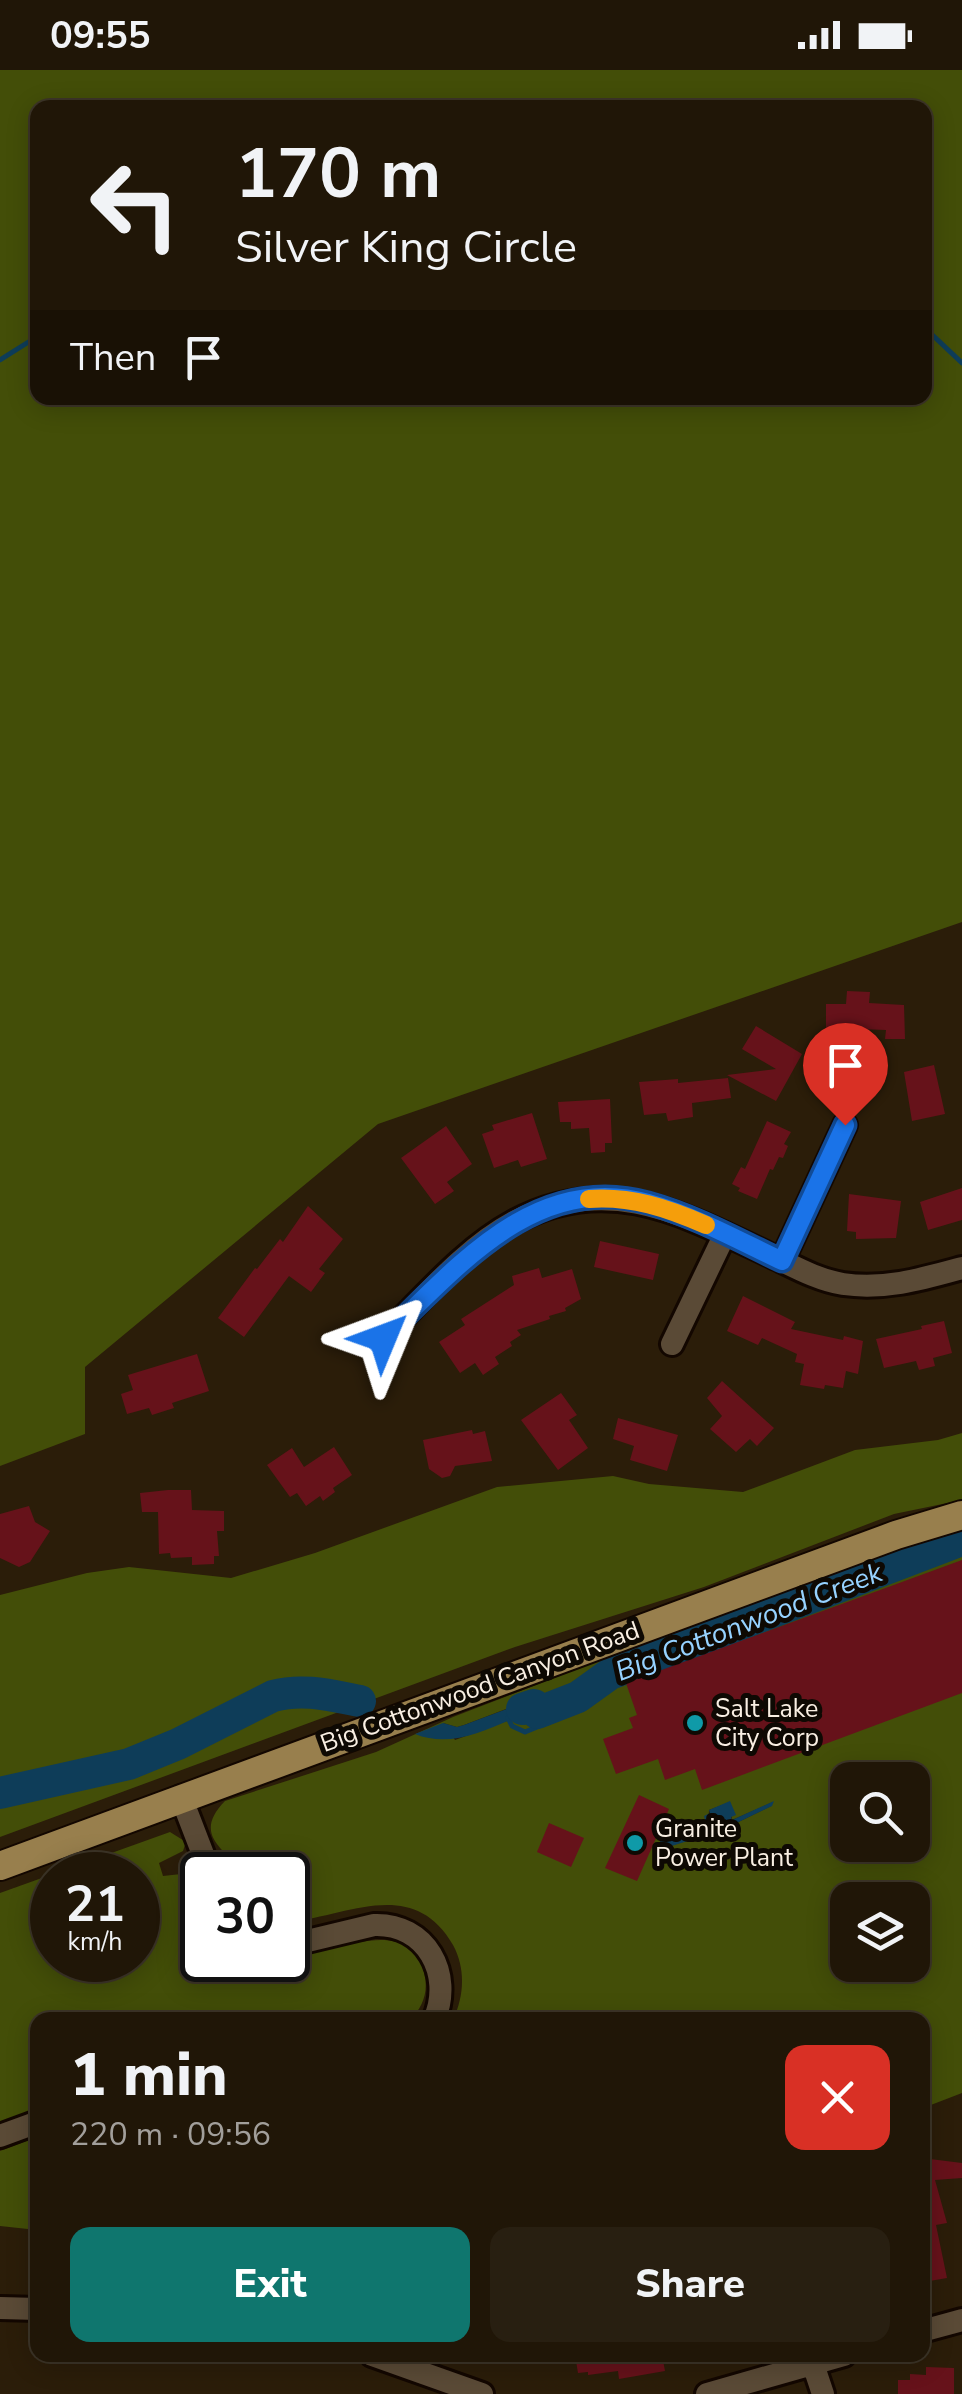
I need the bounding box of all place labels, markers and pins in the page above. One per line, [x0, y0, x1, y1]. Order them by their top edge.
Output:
pin [803, 1023, 888, 1126]
place label: Salt Lake City Corp [715, 1692, 819, 1755]
marker: Salt Lake City Corp [684, 1712, 706, 1734]
place label: Granite Power Plant [655, 1812, 793, 1875]
marker: Granite Power Plant [624, 1832, 646, 1854]

